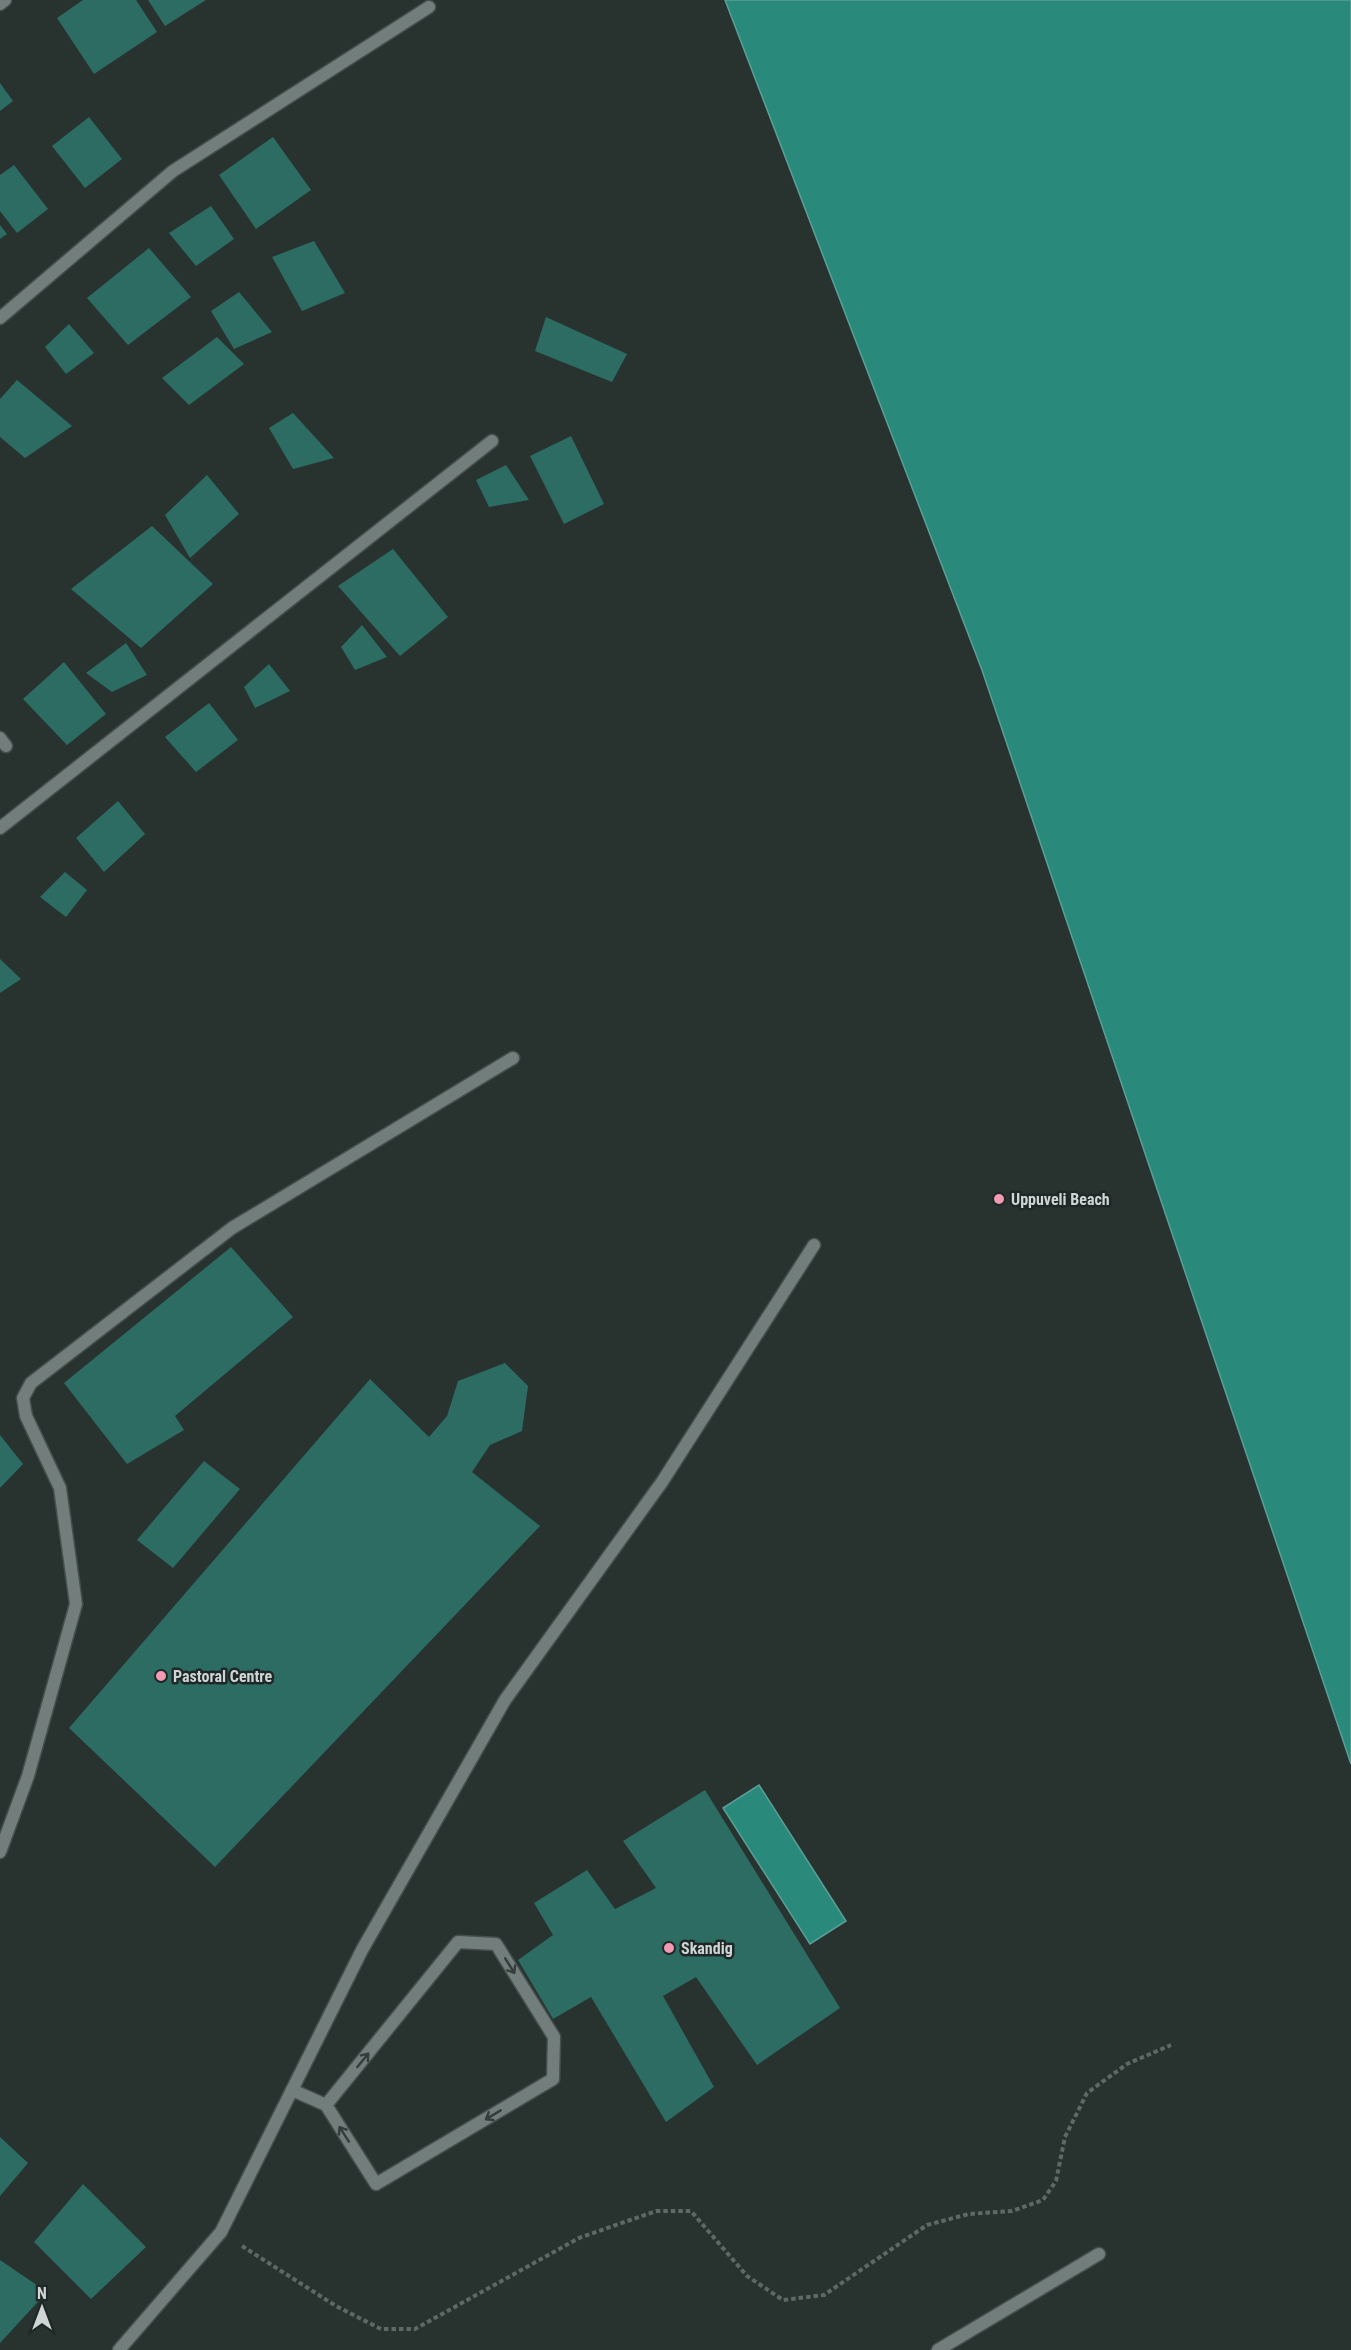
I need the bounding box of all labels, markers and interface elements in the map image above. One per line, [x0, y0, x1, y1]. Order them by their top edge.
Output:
place label: Uppuveli Beach [1011, 1190, 1110, 1209]
marker: Uppuveli Beach [992, 1192, 1006, 1206]
place label: Pastoral Centre [173, 1667, 272, 1686]
marker: Pastoral Centre [154, 1669, 168, 1683]
place label: Skandig [681, 1939, 733, 1958]
marker: Skandig [662, 1941, 676, 1955]
one-way arrow [505, 1957, 517, 1974]
one-way arrow [356, 2052, 369, 2068]
one-way arrow [485, 2109, 502, 2121]
one-way arrow [338, 2126, 351, 2143]
north arrow [12, 2278, 72, 2338]
text: N [37, 2284, 47, 2303]

